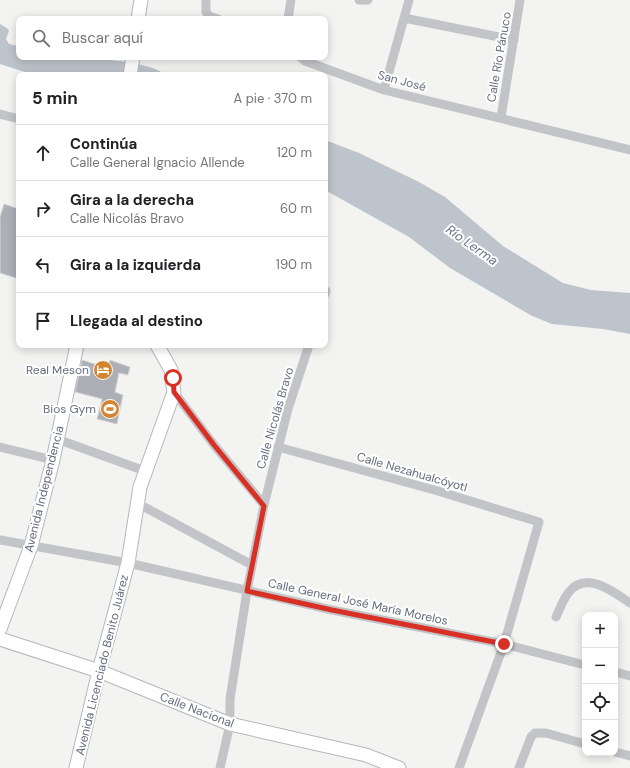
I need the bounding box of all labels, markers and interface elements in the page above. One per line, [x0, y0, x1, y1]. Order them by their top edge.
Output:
street label: Calle Río Pánuco [483, 11, 515, 103]
search box [16, 16, 328, 60]
icon: search [30, 27, 52, 49]
text: Buscar aquí [62, 28, 143, 48]
street label: San José [376, 67, 428, 95]
text: 5 min [32, 87, 78, 109]
text: A pie · 370 m [234, 90, 312, 107]
text: Continúa [70, 134, 137, 154]
icon: ahead [32, 142, 54, 164]
text: 120 m [277, 144, 312, 161]
text: Calle General Ignacio Allende [70, 154, 245, 171]
text: Gira a la derecha [70, 190, 194, 210]
icon: right [32, 198, 54, 220]
text: 60 m [280, 200, 312, 217]
text: Calle Nicolás Bravo [70, 210, 184, 227]
water label: Río Lerma [443, 221, 501, 269]
icon: left [32, 254, 54, 276]
text: Gira a la izquierda [70, 255, 201, 275]
text: 190 m [276, 256, 312, 273]
icon: arrive [32, 310, 54, 332]
text: Llegada al destino [70, 311, 203, 331]
hotel icon: Real Meson [92, 359, 114, 381]
place label: Real Meson [26, 362, 89, 378]
street label: Calle Nicolás Bravo [253, 365, 297, 471]
route start [164, 369, 182, 387]
sports icon: Bios Gym [99, 398, 121, 420]
place label: Bios Gym [43, 401, 96, 417]
street label: Avenida Independencia [21, 424, 67, 554]
street label: Calle Nezahualcóyotl [355, 449, 469, 495]
street label: Avenida Licenciado Benito Juárez [72, 573, 132, 757]
street label: Calle General José María Morelos [267, 575, 449, 629]
map controls [582, 612, 618, 756]
button: + [582, 612, 618, 648]
route end [495, 635, 513, 653]
button: − [582, 648, 618, 684]
button: locate [582, 684, 618, 720]
street label: Calle Nacional [158, 689, 236, 731]
button: layers [582, 720, 618, 756]

